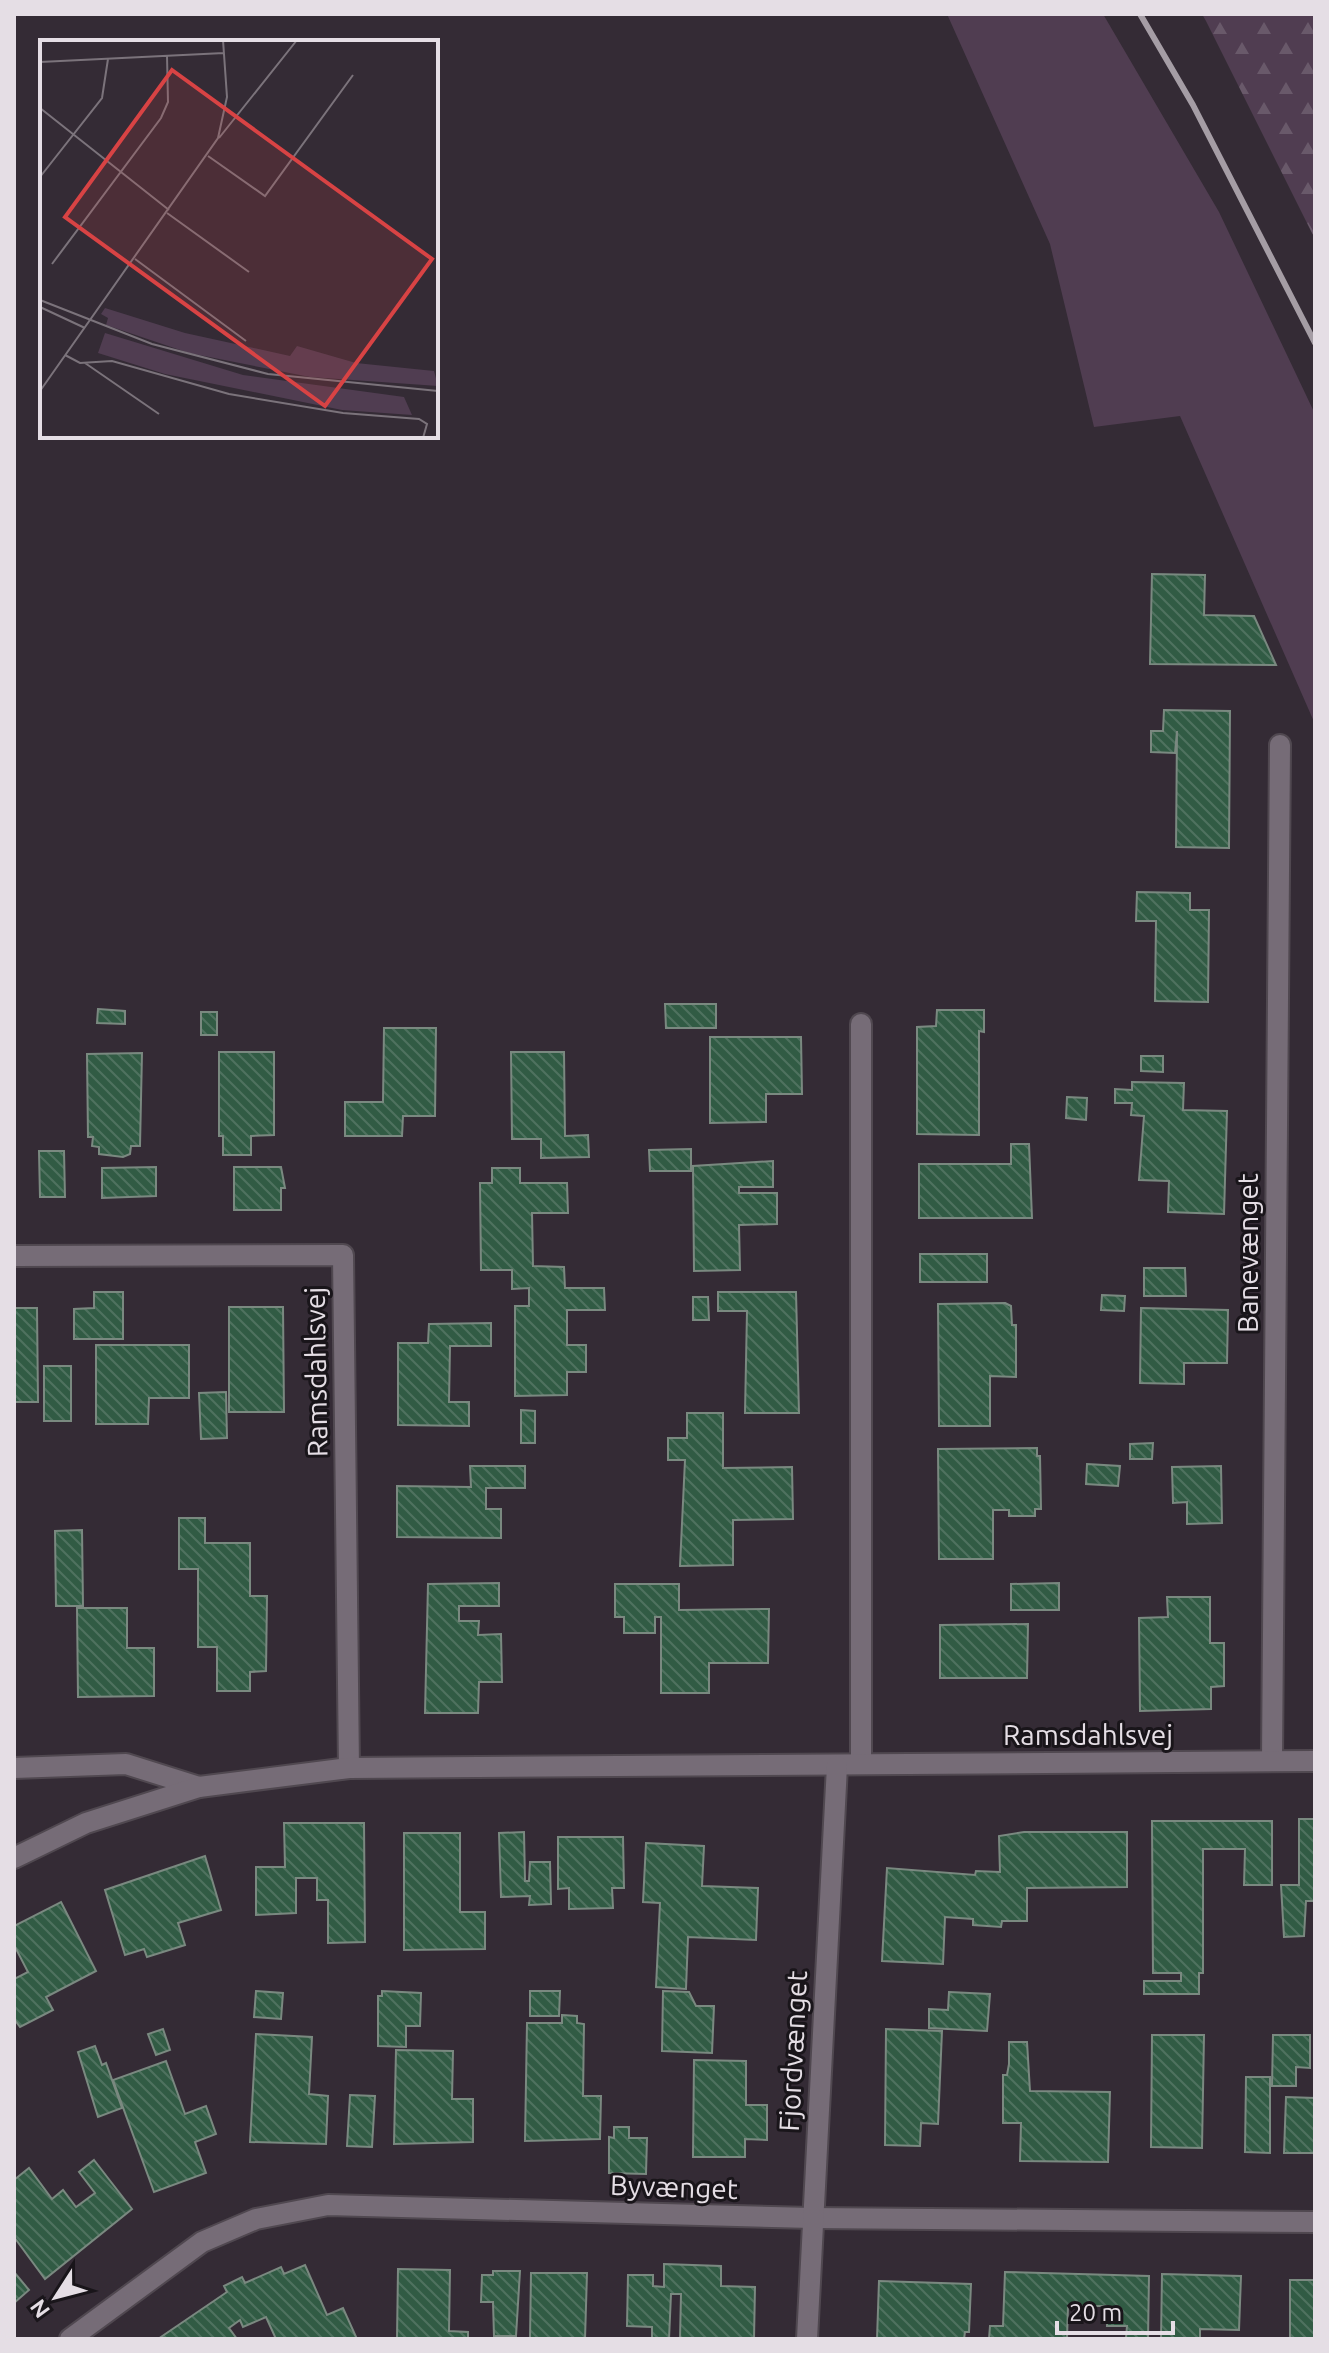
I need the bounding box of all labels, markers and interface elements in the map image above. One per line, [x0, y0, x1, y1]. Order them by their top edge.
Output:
inset map [40, 40, 438, 438]
street label: Banevænget [1232, 1173, 1263, 1333]
street label: Ramsdahlsvej [299, 1287, 332, 1457]
street label: Ramsdahlsvej [1003, 1719, 1173, 1750]
street label: Fjordvænget [773, 1970, 812, 2132]
street label: Byvænget [610, 2169, 738, 2204]
north arrow [16, 2257, 96, 2337]
scale bar [1057, 2285, 1173, 2335]
text: N [24, 2295, 54, 2323]
text: 20 m [1069, 2299, 1122, 2326]

